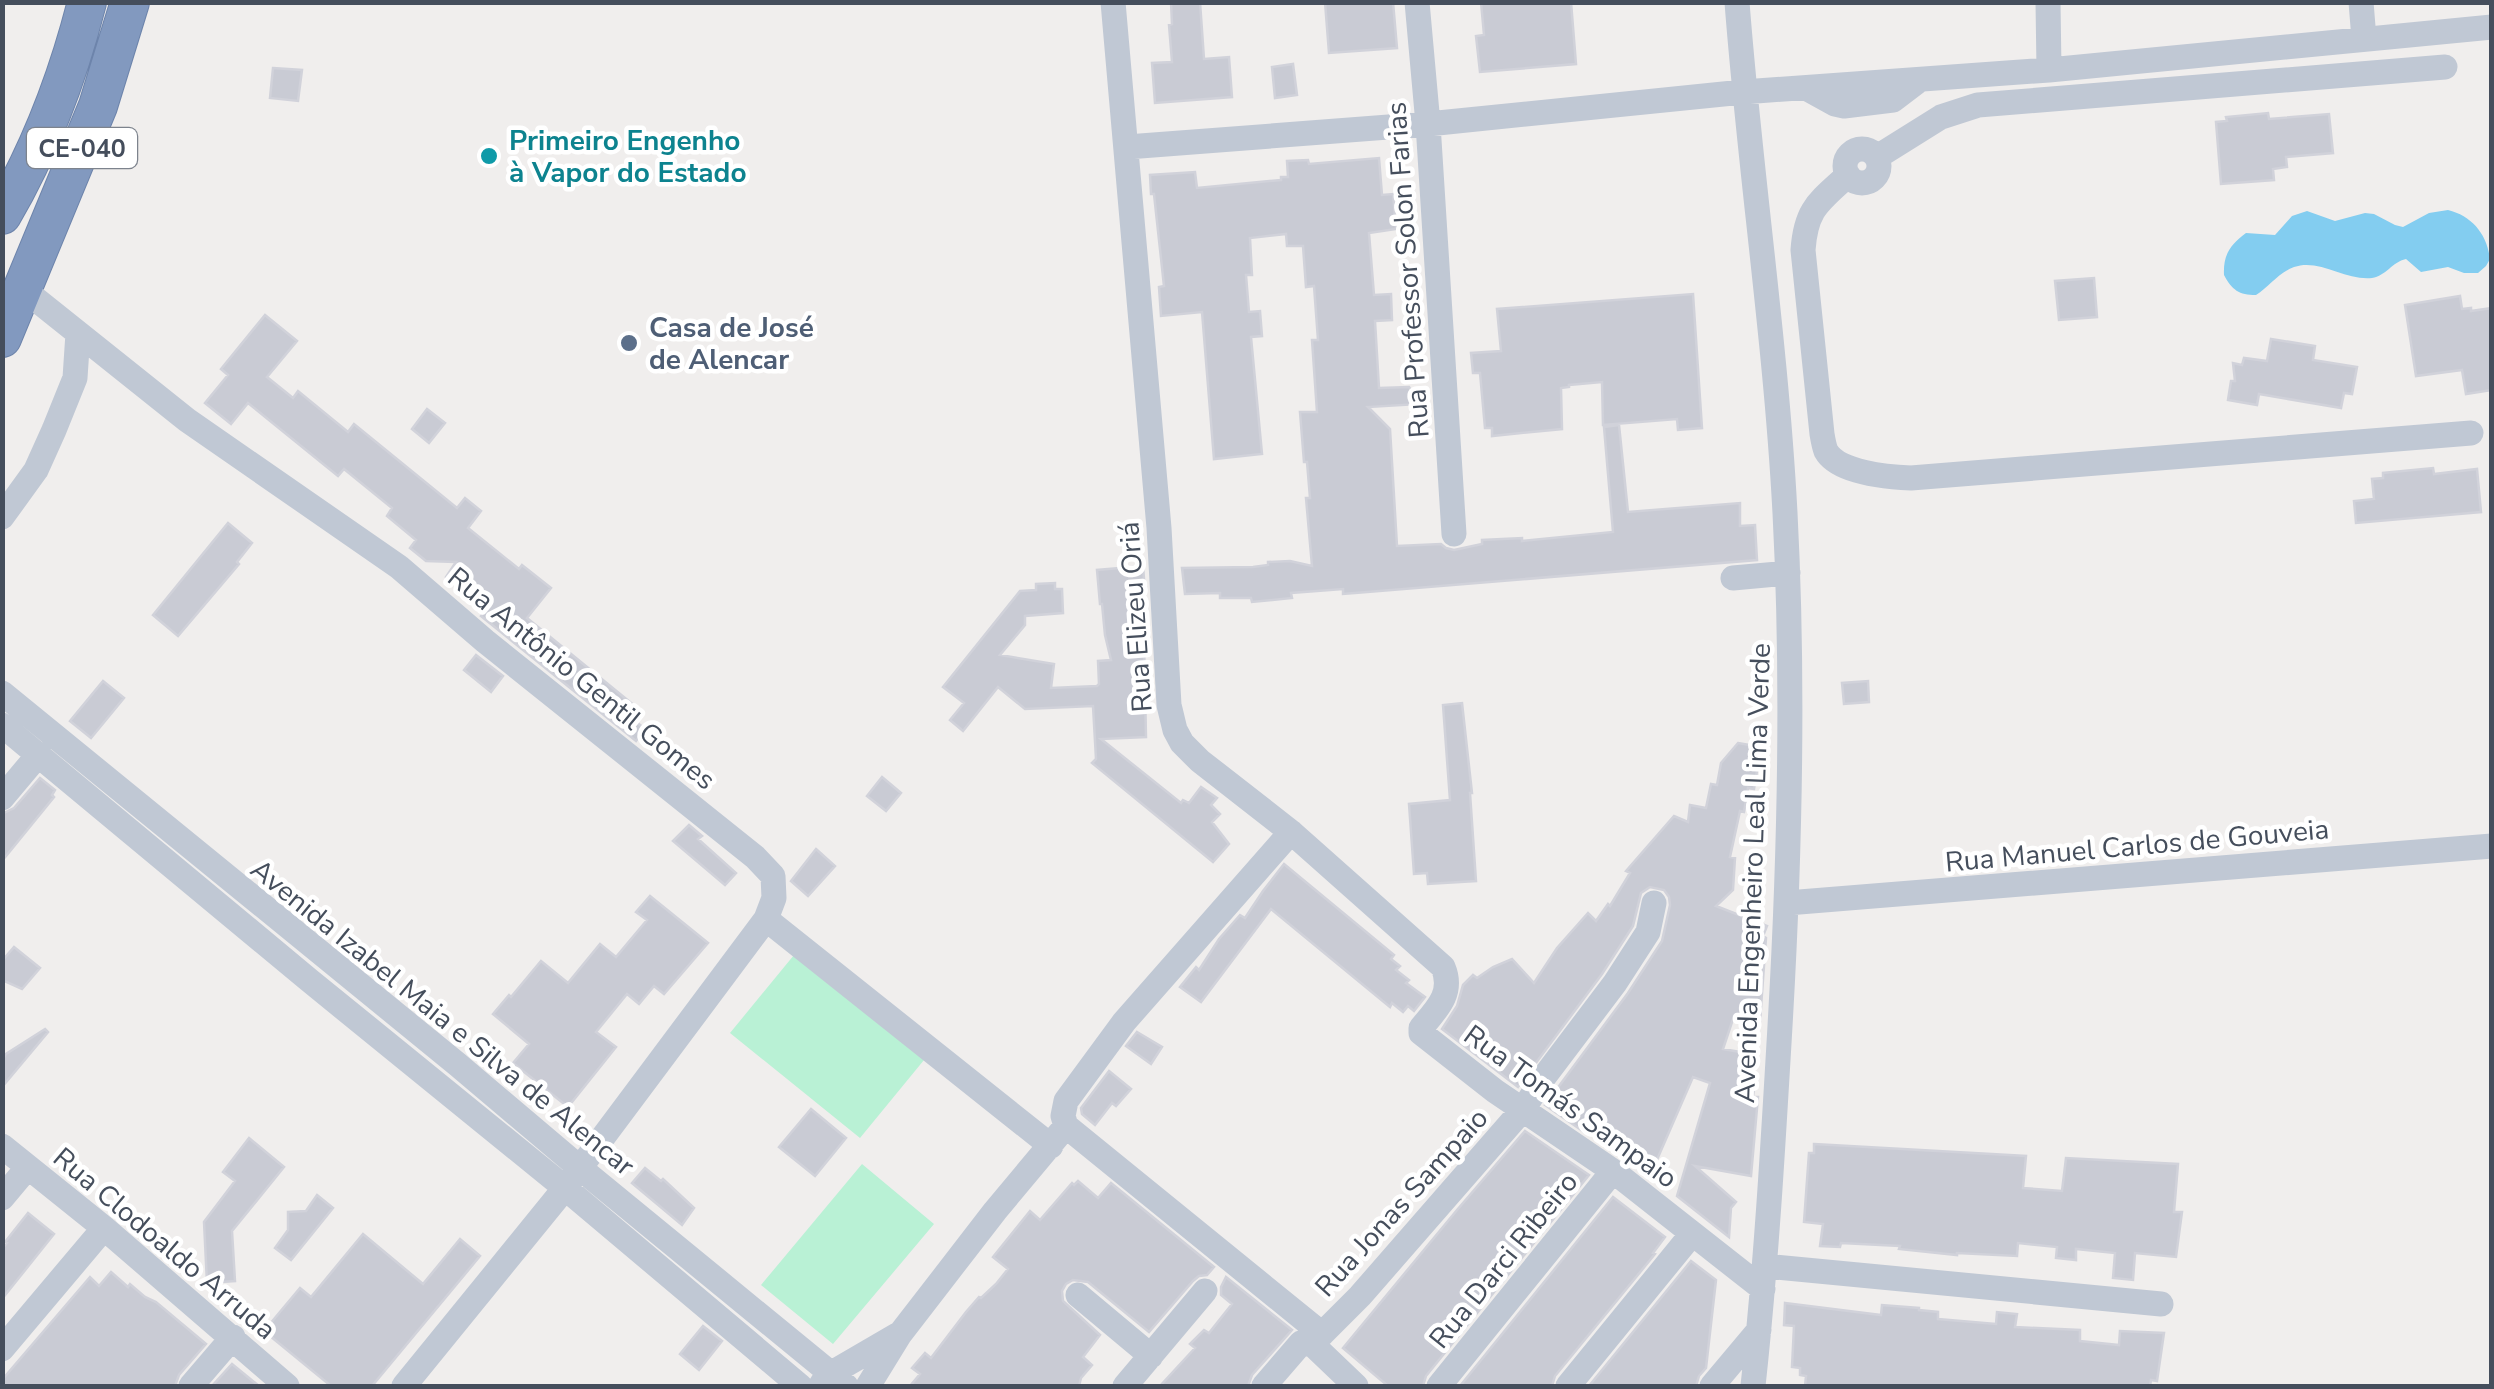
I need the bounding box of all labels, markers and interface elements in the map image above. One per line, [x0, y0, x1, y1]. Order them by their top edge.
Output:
street label: Rua Professor Solon Farias [1377, 101, 1439, 439]
place label: Primeiro Engenho à Vapor do Estado [509, 122, 747, 192]
road number: CE-040 [27, 128, 137, 168]
marker: Primeiro Engenho à Vapor do Estado [478, 145, 500, 167]
place label: Casa de José de Alencar [649, 309, 814, 379]
marker: Casa de José de Alencar [618, 332, 640, 354]
street label: Rua Elizeu Oriá [1110, 520, 1162, 713]
street label: Rua Antônio Gentil Gomes [440, 559, 723, 799]
street label: Avenida Engenheiro Leal Lima Verde [1726, 642, 1780, 1104]
street label: Rua Manuel Carlos de Gouveia [1943, 810, 2331, 882]
street label: Avenida Izabel Maia e Silva de Alencar [242, 851, 642, 1185]
street label: Rua Tomás Sampaio [1456, 1016, 1685, 1197]
street label: Rua Jonas Sampaio [1307, 1100, 1497, 1305]
street label: Rua Clodoaldo Arruda [45, 1139, 284, 1348]
street label: Rua Darci Ribeiro [1421, 1164, 1587, 1357]

